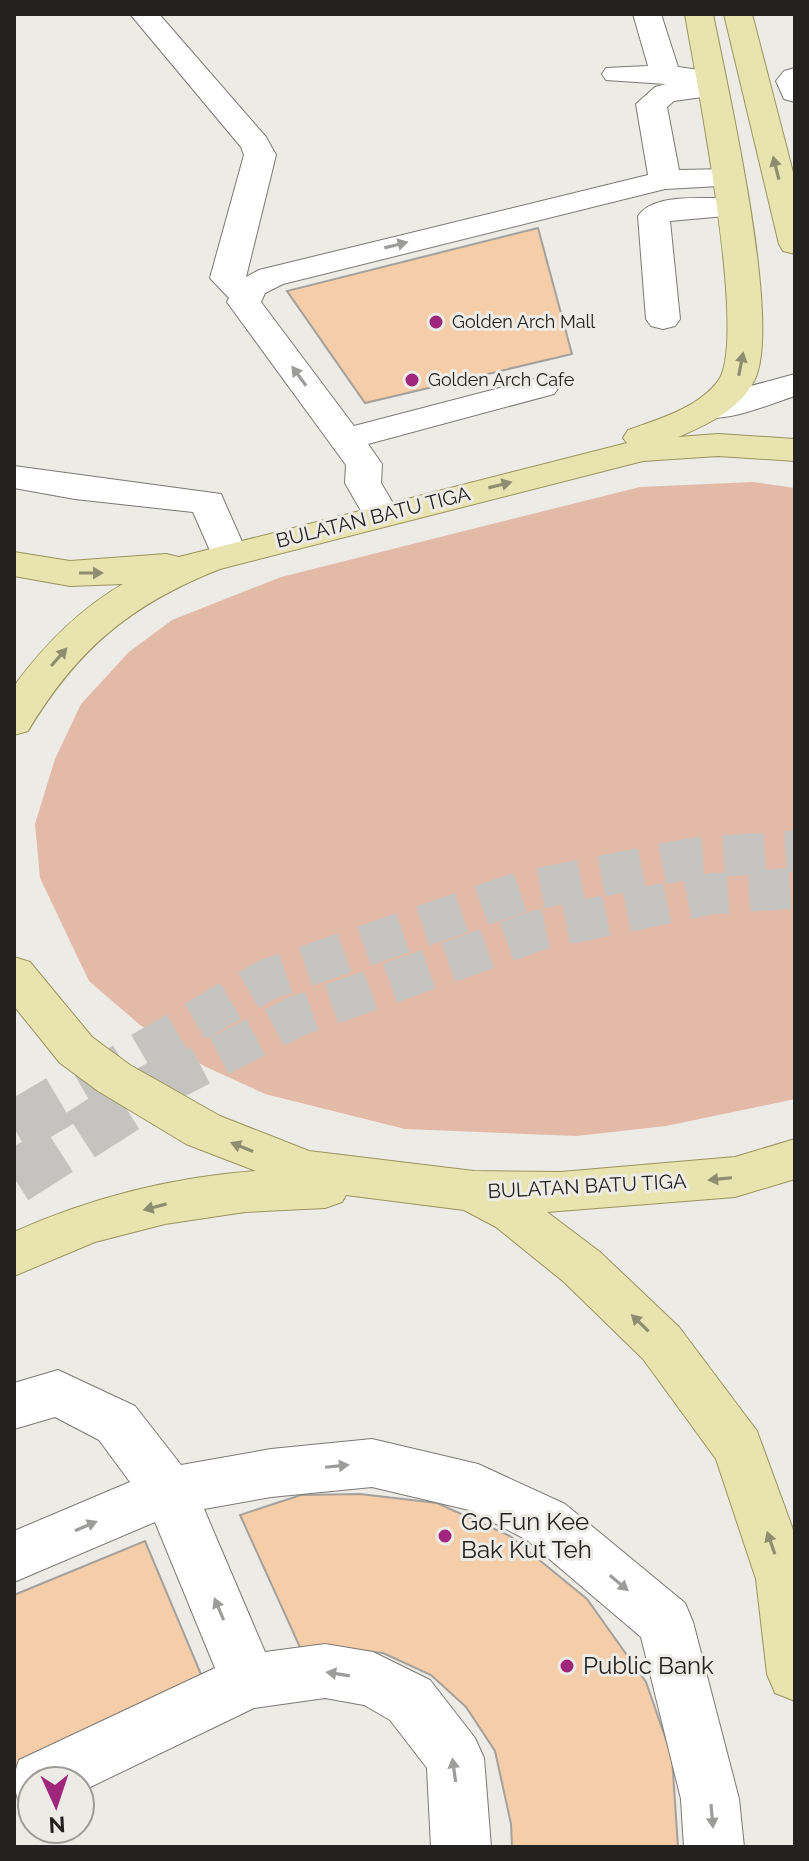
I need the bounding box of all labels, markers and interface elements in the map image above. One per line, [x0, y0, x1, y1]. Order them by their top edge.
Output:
one-way arrow [770, 156, 782, 181]
one-way arrow [384, 239, 409, 251]
place label: Golden Arch Mall [452, 311, 595, 332]
marker: Golden Arch Mall [427, 313, 445, 331]
one-way arrow [736, 351, 748, 376]
one-way arrow [292, 366, 307, 387]
place label: Golden Arch Cafe [428, 369, 575, 390]
marker: Golden Arch Cafe [403, 371, 421, 389]
one-way arrow [488, 479, 513, 491]
street label: BULATAN BATU TIGA [273, 481, 473, 553]
one-way arrow [79, 567, 104, 579]
one-way arrow [49, 648, 67, 667]
one-way arrow [230, 1140, 254, 1153]
street label: BULATAN BATU TIGA [487, 1169, 688, 1203]
one-way arrow [707, 1172, 732, 1185]
one-way arrow [142, 1201, 167, 1213]
one-way arrow [631, 1314, 650, 1333]
one-way arrow [325, 1460, 350, 1473]
place label: Go Fun Kee Bak Kut Teh [461, 1507, 592, 1564]
one-way arrow [74, 1520, 98, 1533]
marker: Go Fun Kee Bak Kut Teh [436, 1527, 454, 1545]
one-way arrow [764, 1531, 776, 1555]
one-way arrow [609, 1574, 629, 1591]
one-way arrow [212, 1597, 225, 1621]
place label: Public Bank [583, 1651, 714, 1680]
marker: Public Bank [558, 1657, 576, 1675]
one-way arrow [325, 1667, 350, 1680]
one-way arrow [448, 1757, 461, 1782]
north arrow [16, 1765, 96, 1845]
one-way arrow [706, 1804, 719, 1829]
text: N [48, 1812, 66, 1838]

